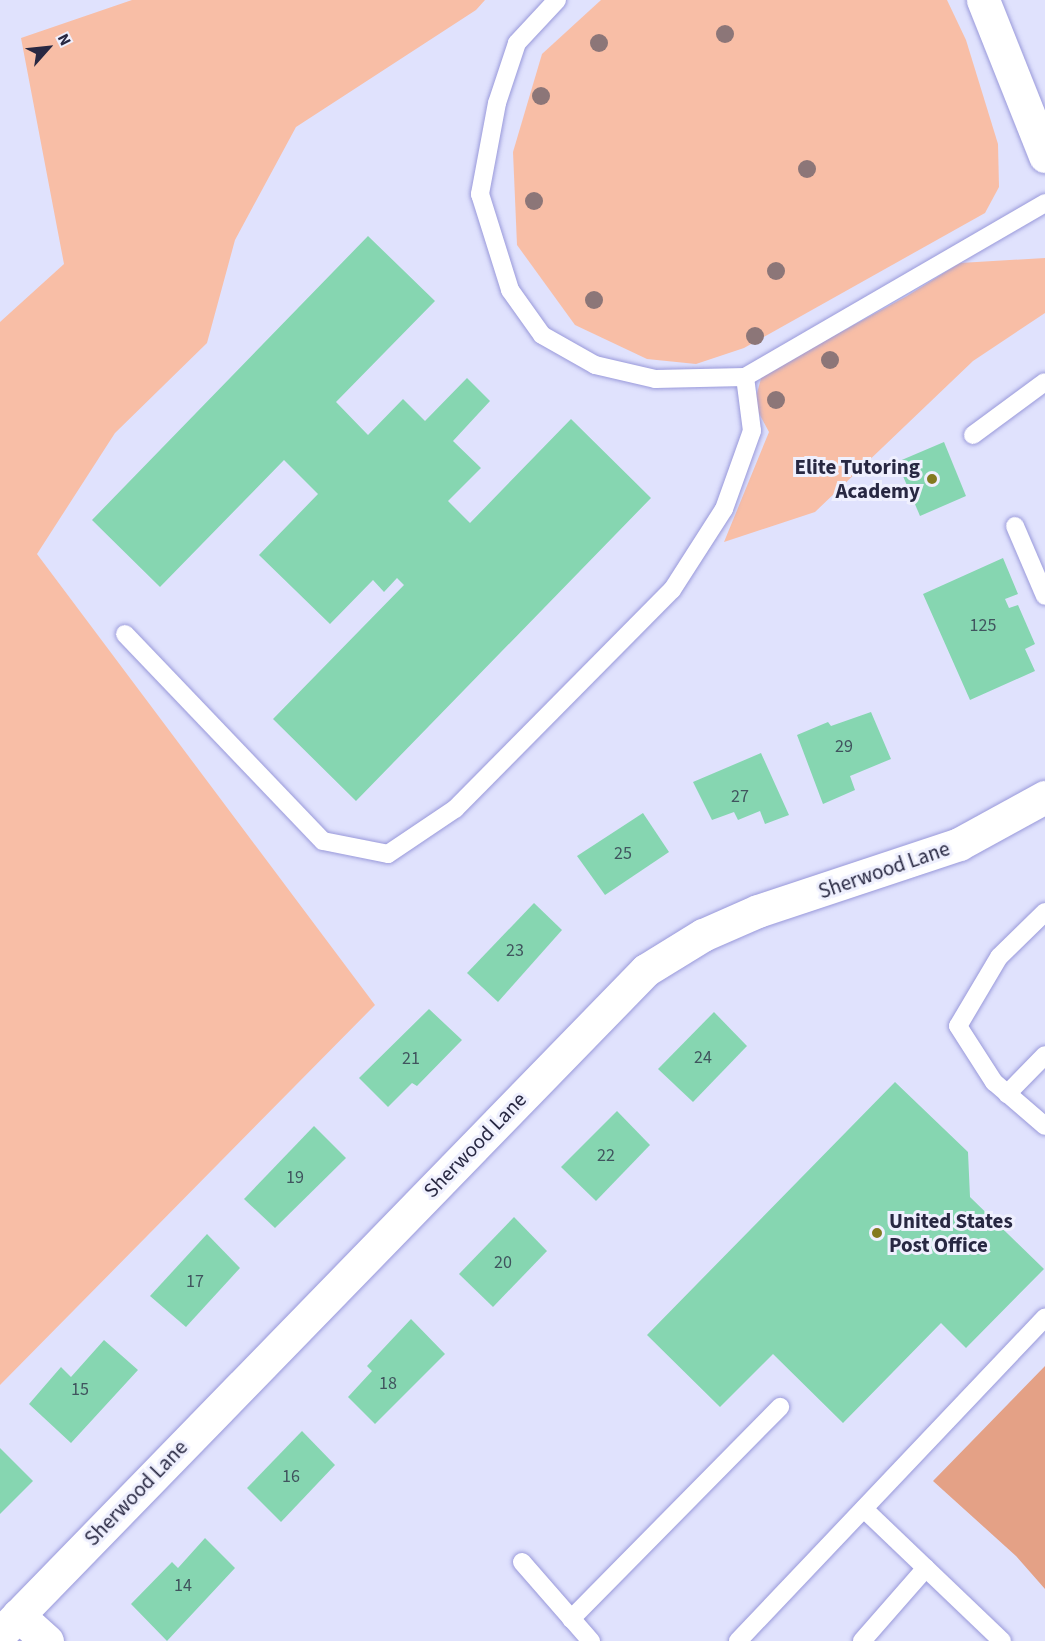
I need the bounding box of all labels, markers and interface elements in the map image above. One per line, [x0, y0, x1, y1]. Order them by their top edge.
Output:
north arrow [18, 18, 78, 78]
text: N [52, 30, 76, 50]
place label: Elite Tutoring Academy [795, 454, 920, 504]
marker: Elite Tutoring Academy [925, 472, 939, 486]
house number: 125 [970, 615, 996, 637]
house number: 29 [835, 736, 853, 758]
house number: 27 [731, 786, 749, 808]
street label: Sherwood Lane [815, 836, 953, 904]
house number: 25 [614, 843, 632, 865]
house number: 23 [506, 940, 524, 962]
house number: 24 [694, 1047, 712, 1069]
house number: 21 [402, 1048, 420, 1070]
street label: Sherwood Lane [418, 1087, 532, 1203]
house number: 22 [597, 1145, 615, 1167]
house number: 19 [286, 1167, 304, 1189]
place label: United States Post Office [889, 1208, 1013, 1258]
marker: United States Post Office [870, 1226, 884, 1240]
house number: 20 [494, 1252, 512, 1274]
house number: 17 [186, 1271, 204, 1293]
house number: 18 [379, 1373, 397, 1395]
house number: 15 [71, 1379, 89, 1401]
street label: Sherwood Lane [79, 1435, 193, 1551]
house number: 16 [282, 1466, 300, 1488]
house number: 14 [174, 1575, 192, 1597]

